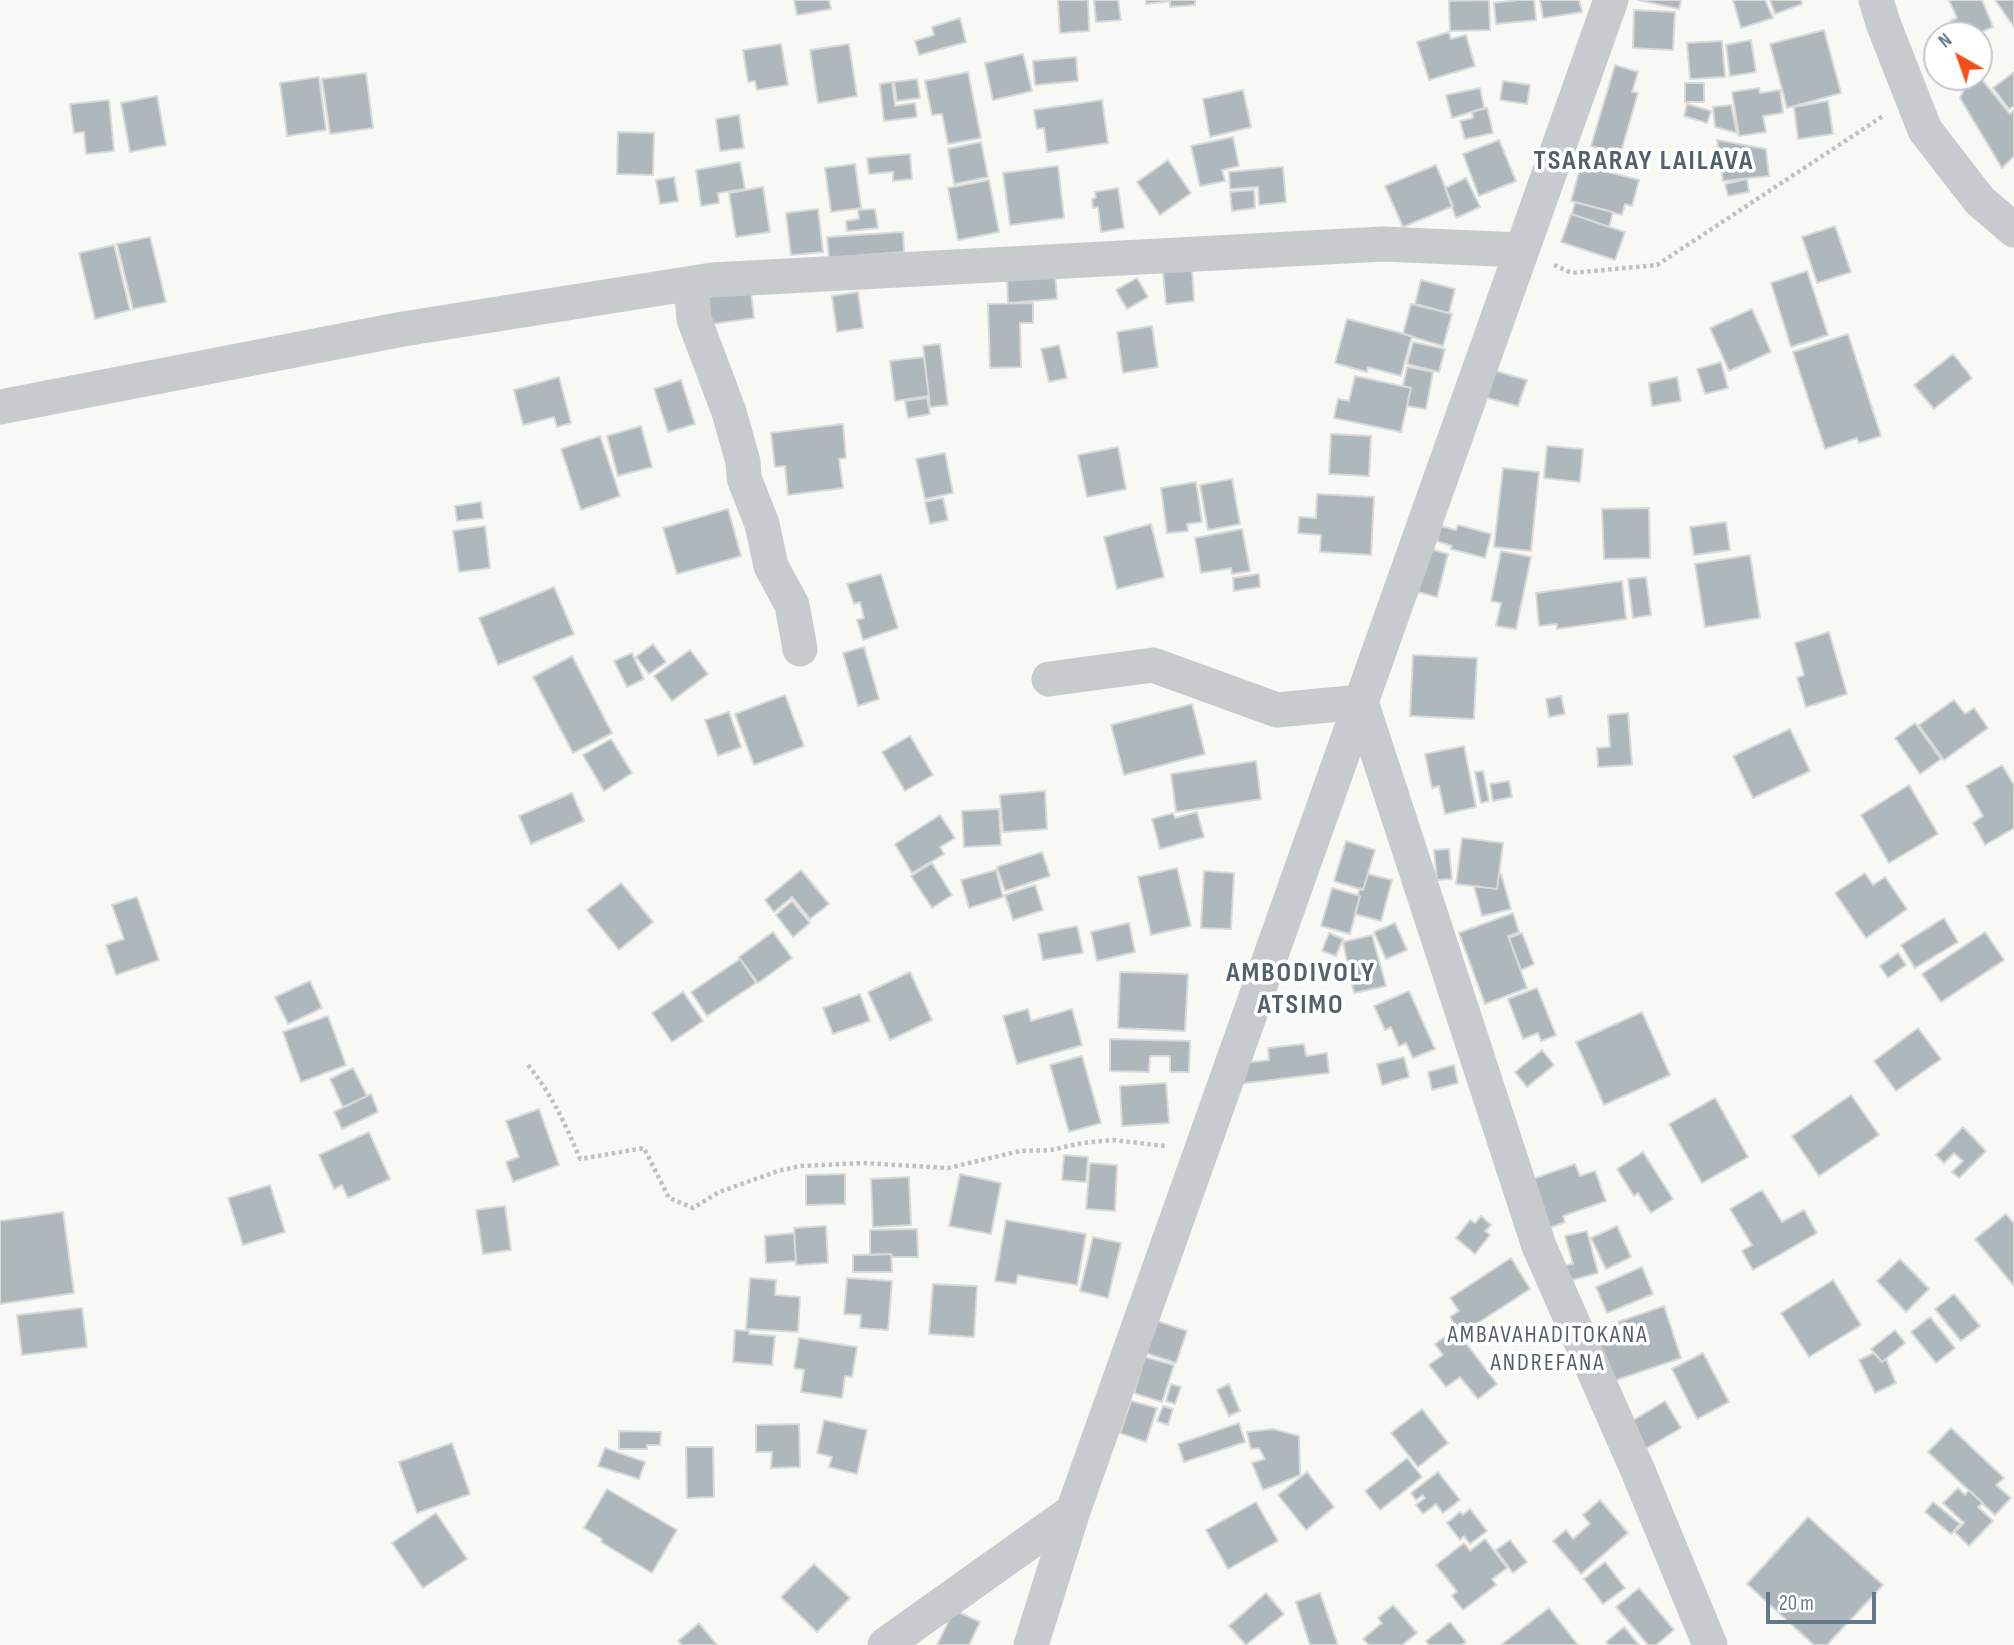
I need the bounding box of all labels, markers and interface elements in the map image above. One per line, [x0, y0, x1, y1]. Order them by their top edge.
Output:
north arrow [1923, 21, 1993, 91]
text: N [1934, 29, 1957, 53]
district label: TSARARAY LAILAVA [1536, 145, 1752, 179]
district label: AMBODIVOLY ATSIMO [1227, 957, 1375, 1023]
district label: AMBAVAHADITOKANA ANDREFANA [1449, 1322, 1647, 1378]
scale bar [1769, 1578, 1879, 1622]
text: 20 m [1779, 1591, 1814, 1616]

